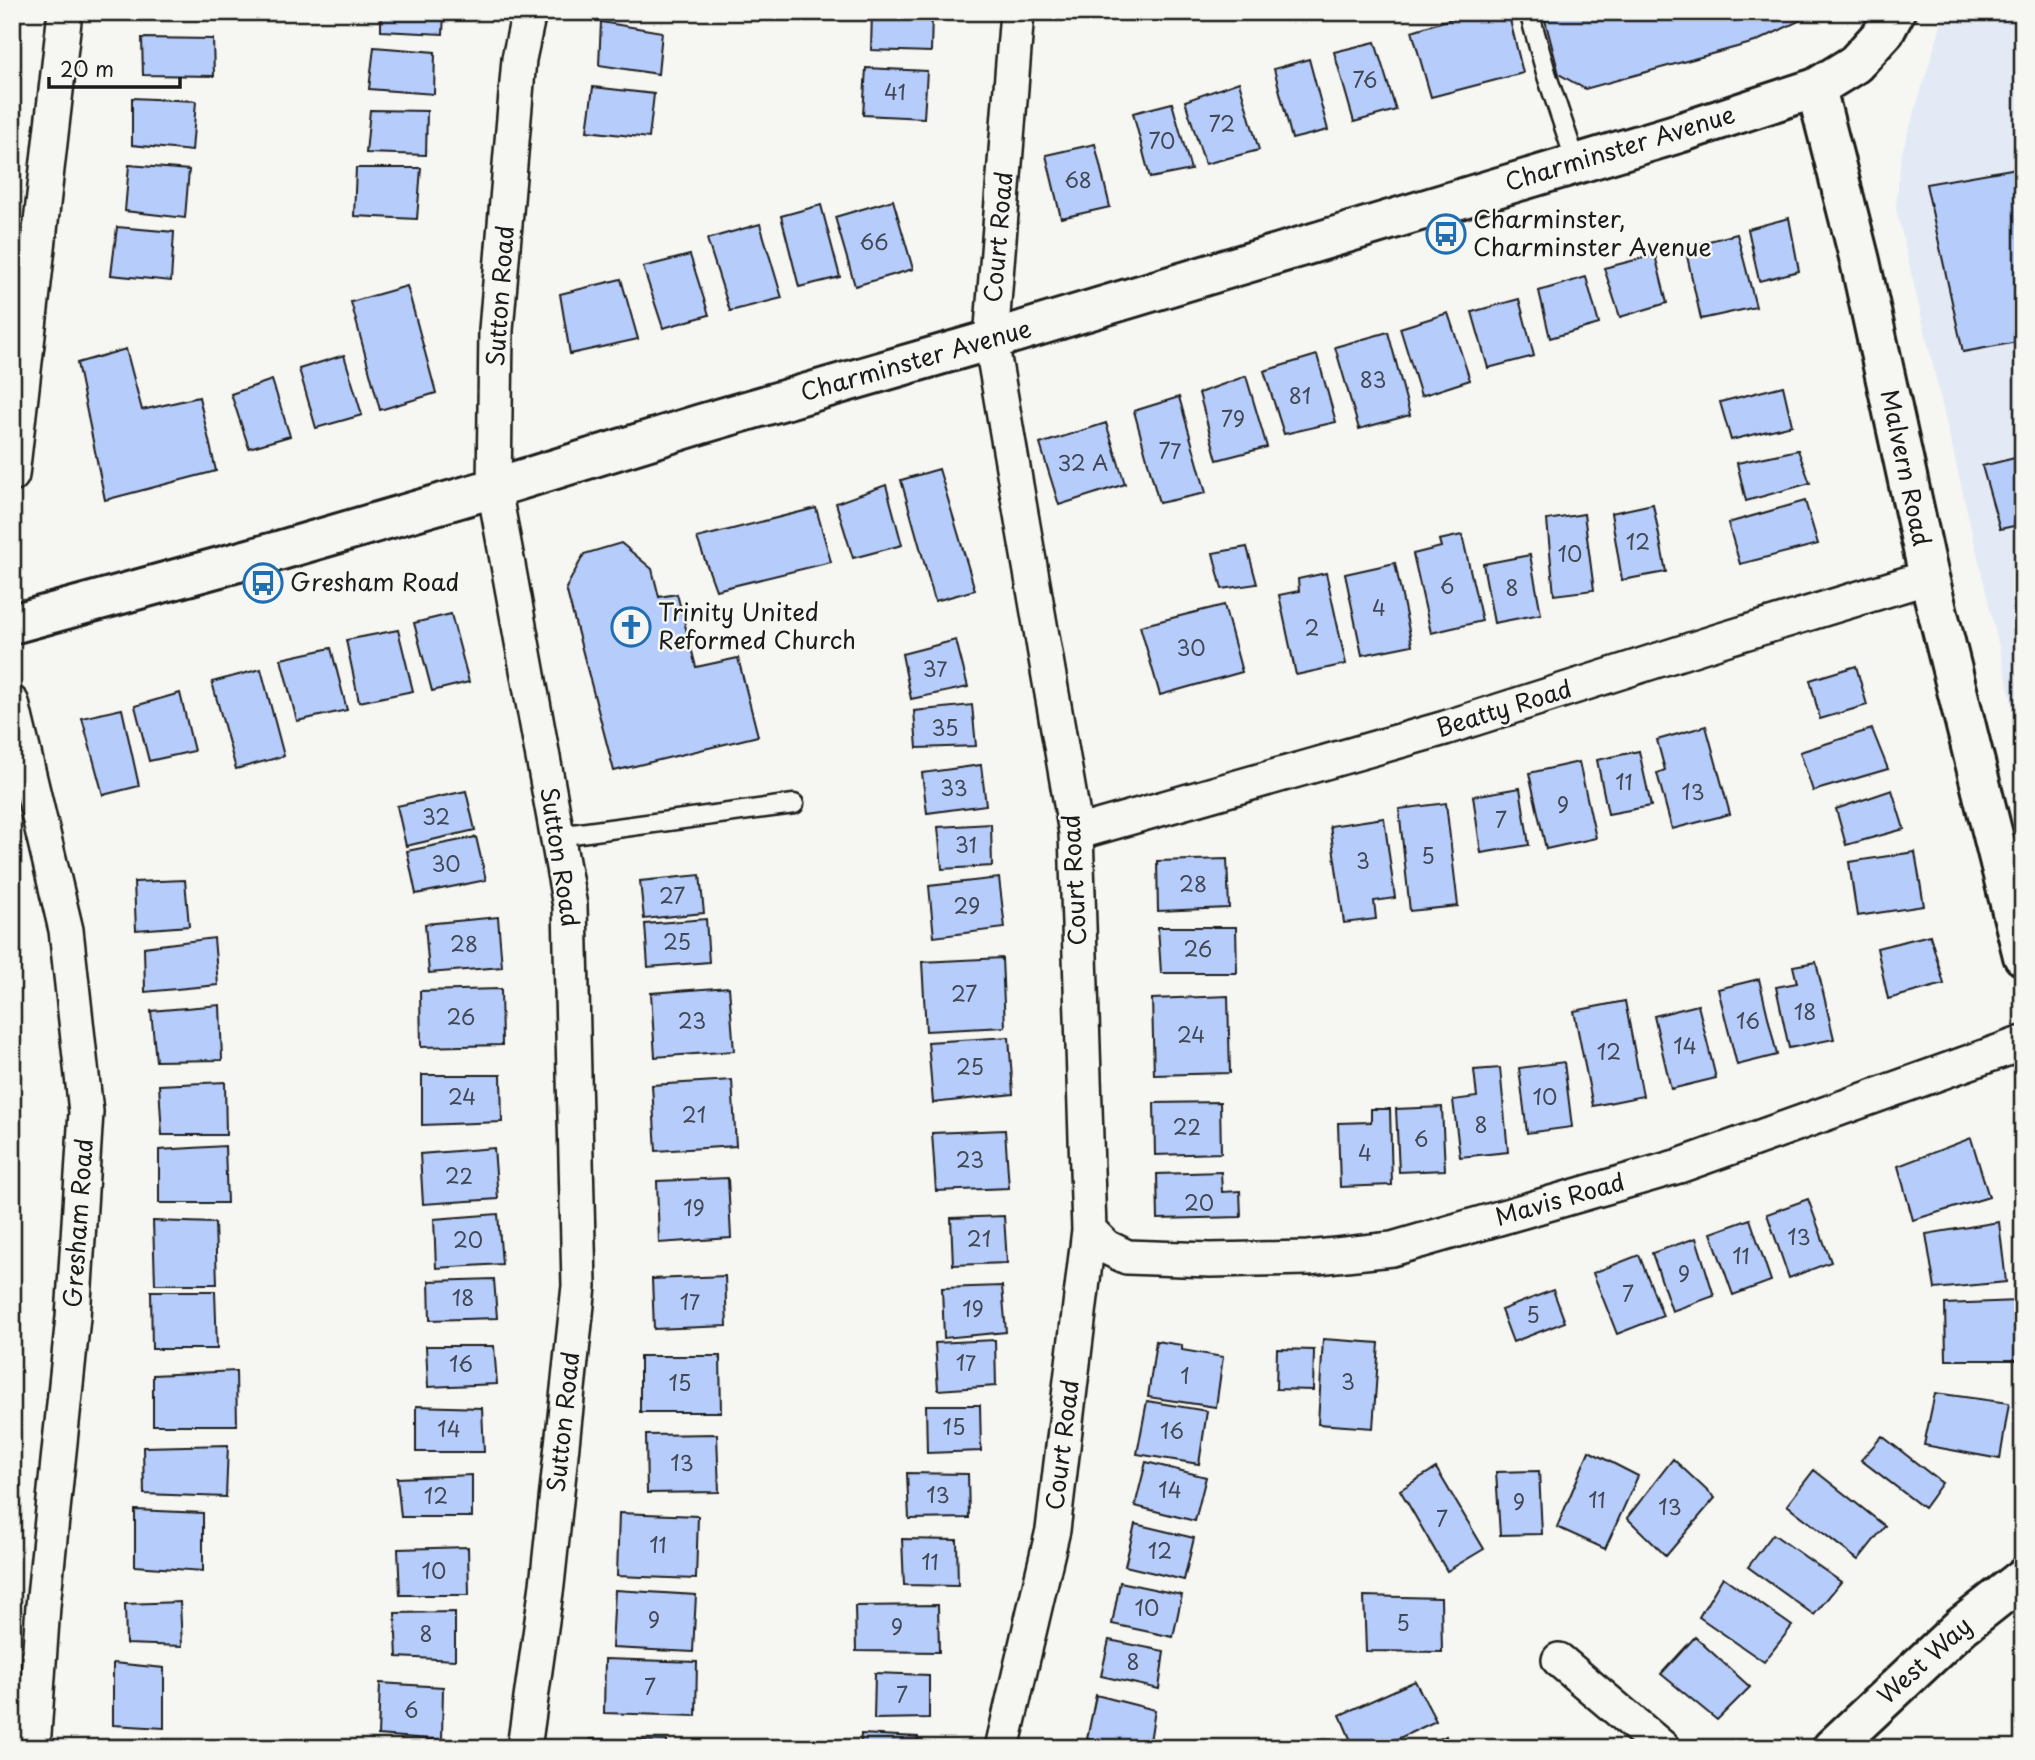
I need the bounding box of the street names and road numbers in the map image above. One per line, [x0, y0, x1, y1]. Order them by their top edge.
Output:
street label: Charminster Avenue [1500, 95, 1739, 199]
street label: Court Road [973, 170, 1021, 304]
street label: Sutton Road [476, 224, 522, 368]
street label: Charminster Avenue [796, 309, 1035, 409]
street label: Malvern Road [1873, 386, 1941, 549]
street label: Beatty Road [1431, 669, 1576, 745]
street label: Sutton Road [532, 784, 590, 929]
street label: Court Road [1052, 814, 1094, 947]
street label: Gresham Road [53, 1137, 101, 1309]
street label: Mavis Road [1490, 1162, 1628, 1234]
street label: Sutton Road [537, 1350, 587, 1494]
street label: Court Road [1035, 1377, 1087, 1512]
street label: West Way [1868, 1607, 1979, 1712]

